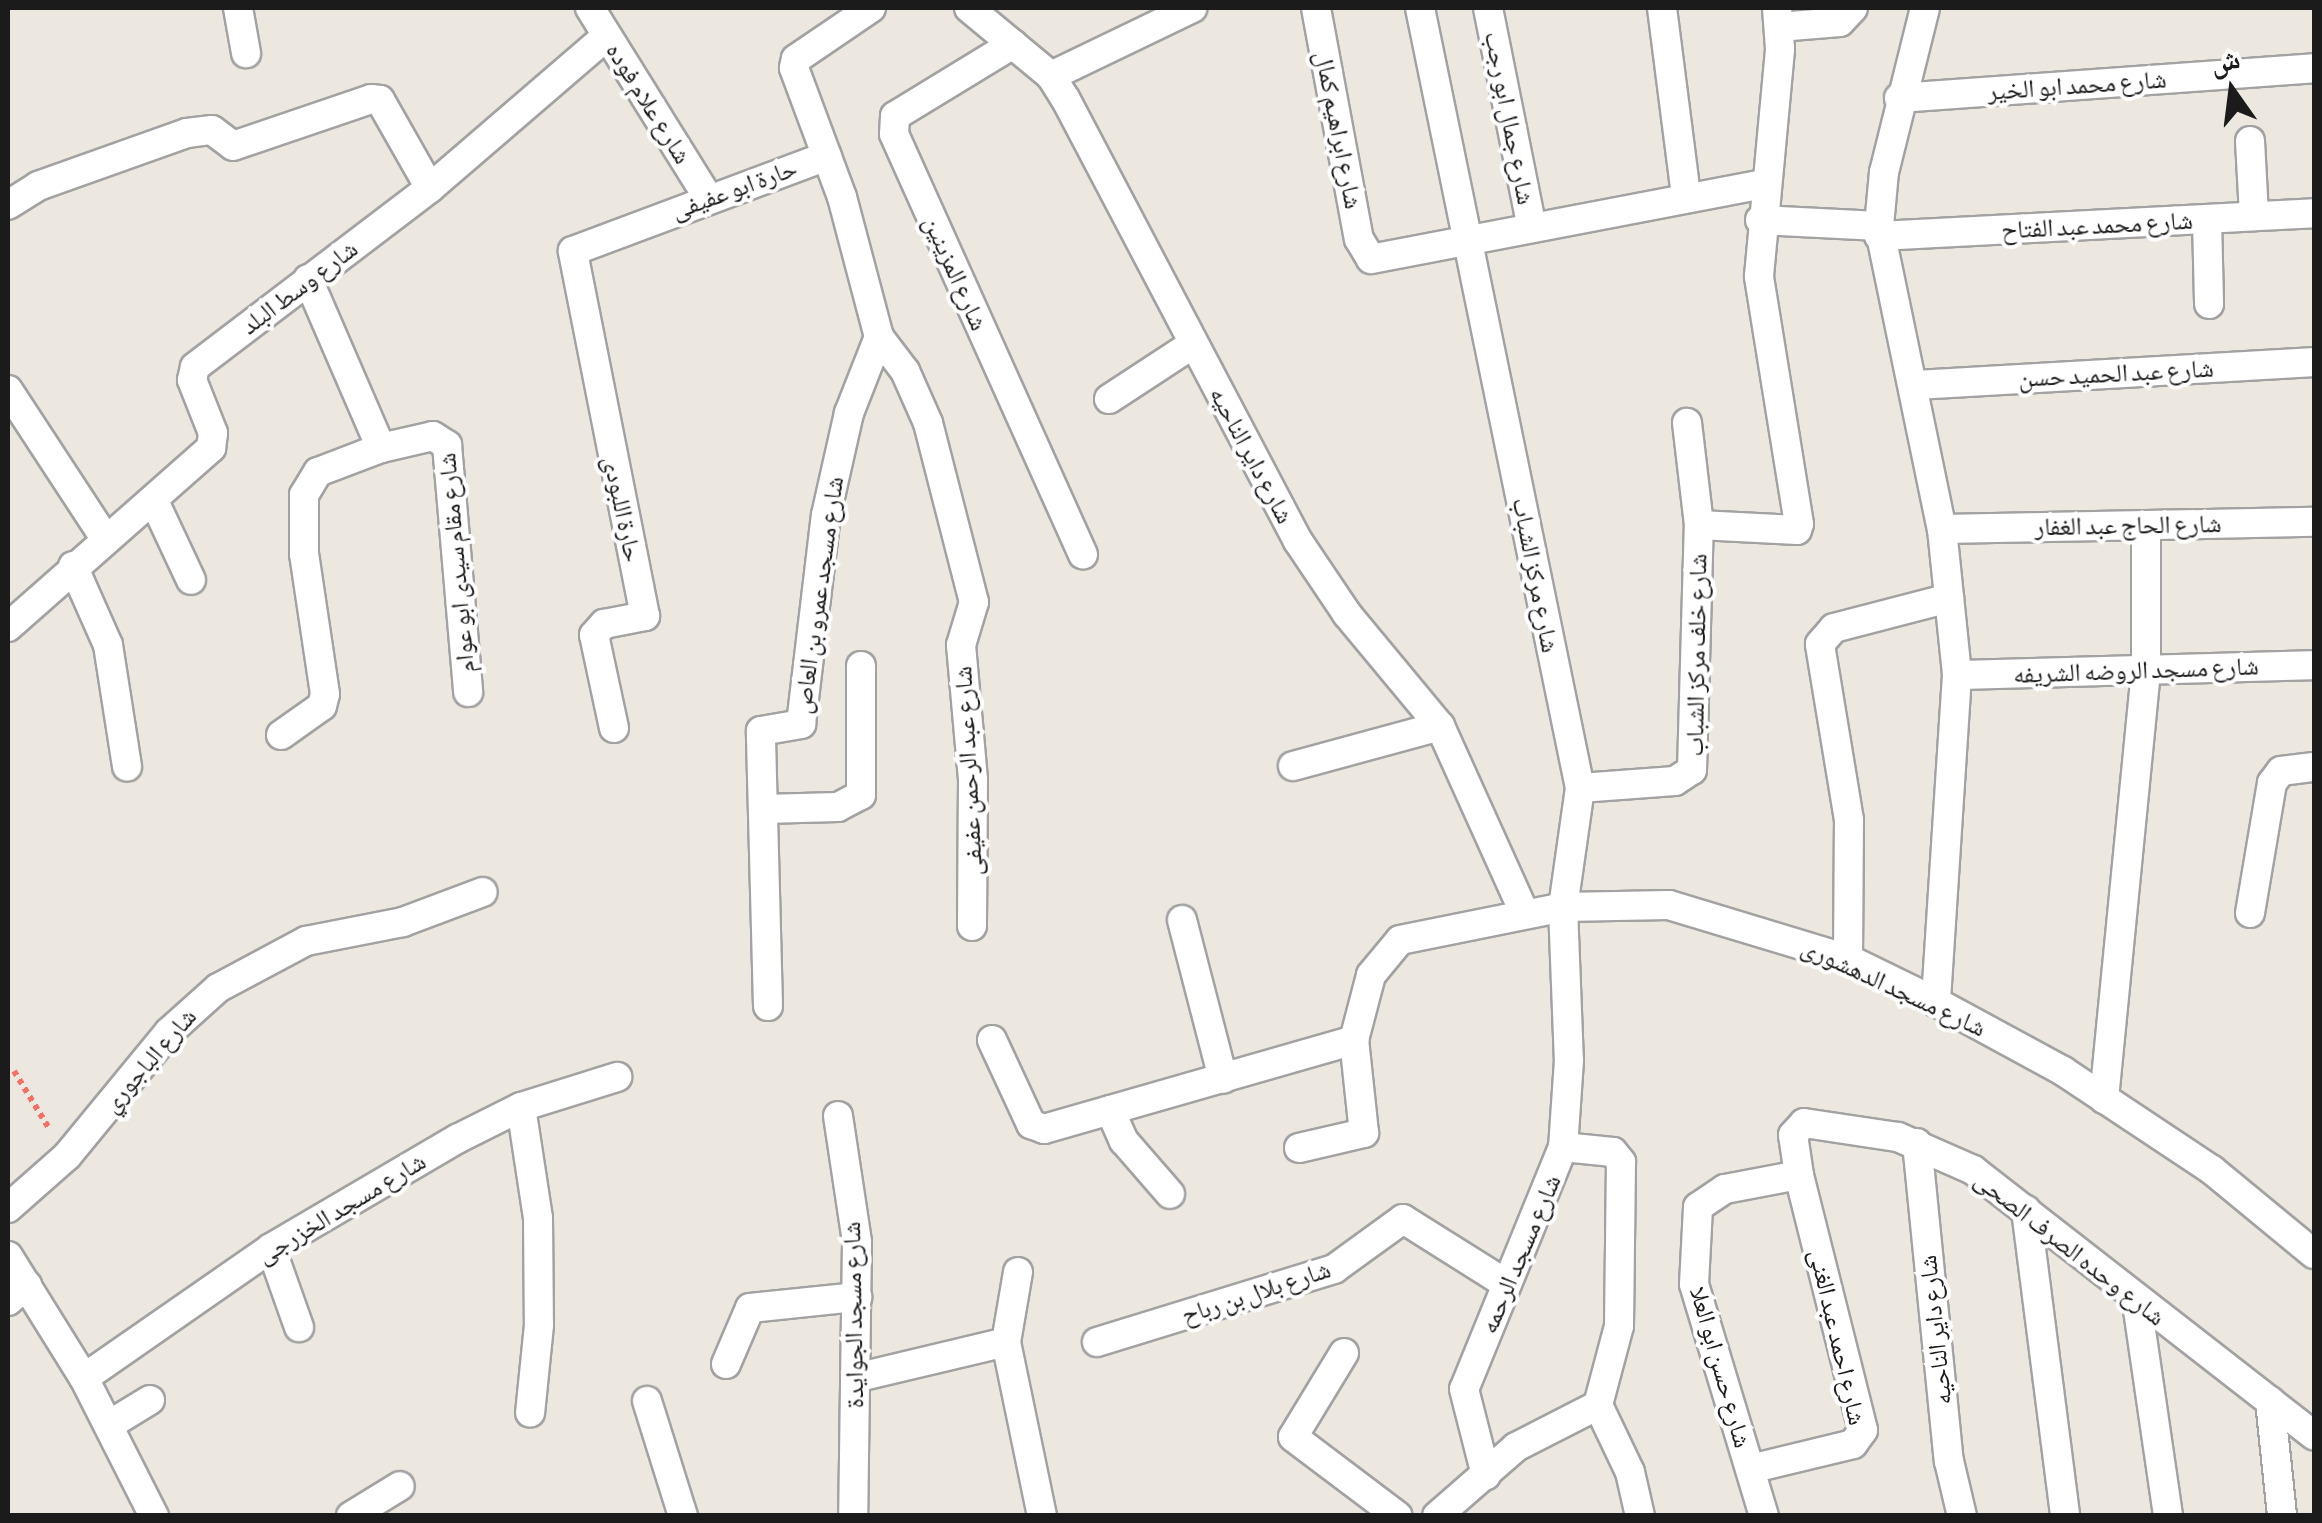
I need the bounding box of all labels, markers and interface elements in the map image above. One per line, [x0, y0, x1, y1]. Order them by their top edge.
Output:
street label: شارع جمال ابو رجب [1479, 29, 1541, 207]
street label: شارع علام فوده [600, 37, 698, 169]
north arrow [2182, 40, 2282, 140]
text: ش [2206, 42, 2243, 80]
street label: شارع ابراهيم كمال [1309, 49, 1369, 211]
street label: شارع محمد ابو الخير [1986, 64, 2168, 106]
street label: حارة ابو عفيفى [667, 152, 801, 226]
street label: شارع محمد عبد الفتاح [2000, 205, 2194, 245]
street label: شارع المزينين [917, 211, 995, 335]
street label: شارع وسط البلد [235, 233, 363, 341]
street label: شارع عبد الحميد حسن [2017, 353, 2215, 393]
street label: شارع داير الناحيه [1203, 382, 1301, 528]
street label: شارع مقام سيدى ابو عوام [431, 452, 481, 674]
street label: حارة اللبودى [597, 453, 649, 565]
street label: شارع مسجد عمرو بن العاص [786, 474, 850, 716]
street label: شارع مركز الشباب [1506, 495, 1566, 655]
street label: شارع الحاج عبد الغفار [2034, 508, 2222, 542]
street label: شارع خلف مركز الشباب [1679, 553, 1713, 757]
street label: شارع مسجد الروضه الشريفه [2013, 651, 2259, 689]
street label: شارع عبد الرحمن عفيفى [948, 665, 988, 877]
street label: شارع مسجد الدهشورى [1797, 931, 1991, 1043]
street label: شارع الباجوري [96, 1002, 202, 1118]
street label: شارع مسجد الخزرجى [251, 1146, 431, 1270]
street label: شارع وحده الصرف الصحى [1969, 1164, 2171, 1332]
street label: شارع مسجد الرحمه [1473, 1170, 1567, 1338]
street label: شارع مسجد الجوايدة [836, 1221, 870, 1409]
street label: شارع احمد عبد الغنى [1803, 1246, 1873, 1428]
street label: شارع بلال بن رباح [1178, 1254, 1334, 1330]
street label: شارع داير الناحيه [1912, 1254, 1958, 1406]
street label: شارع حسن ابو العلا [1684, 1283, 1758, 1451]

